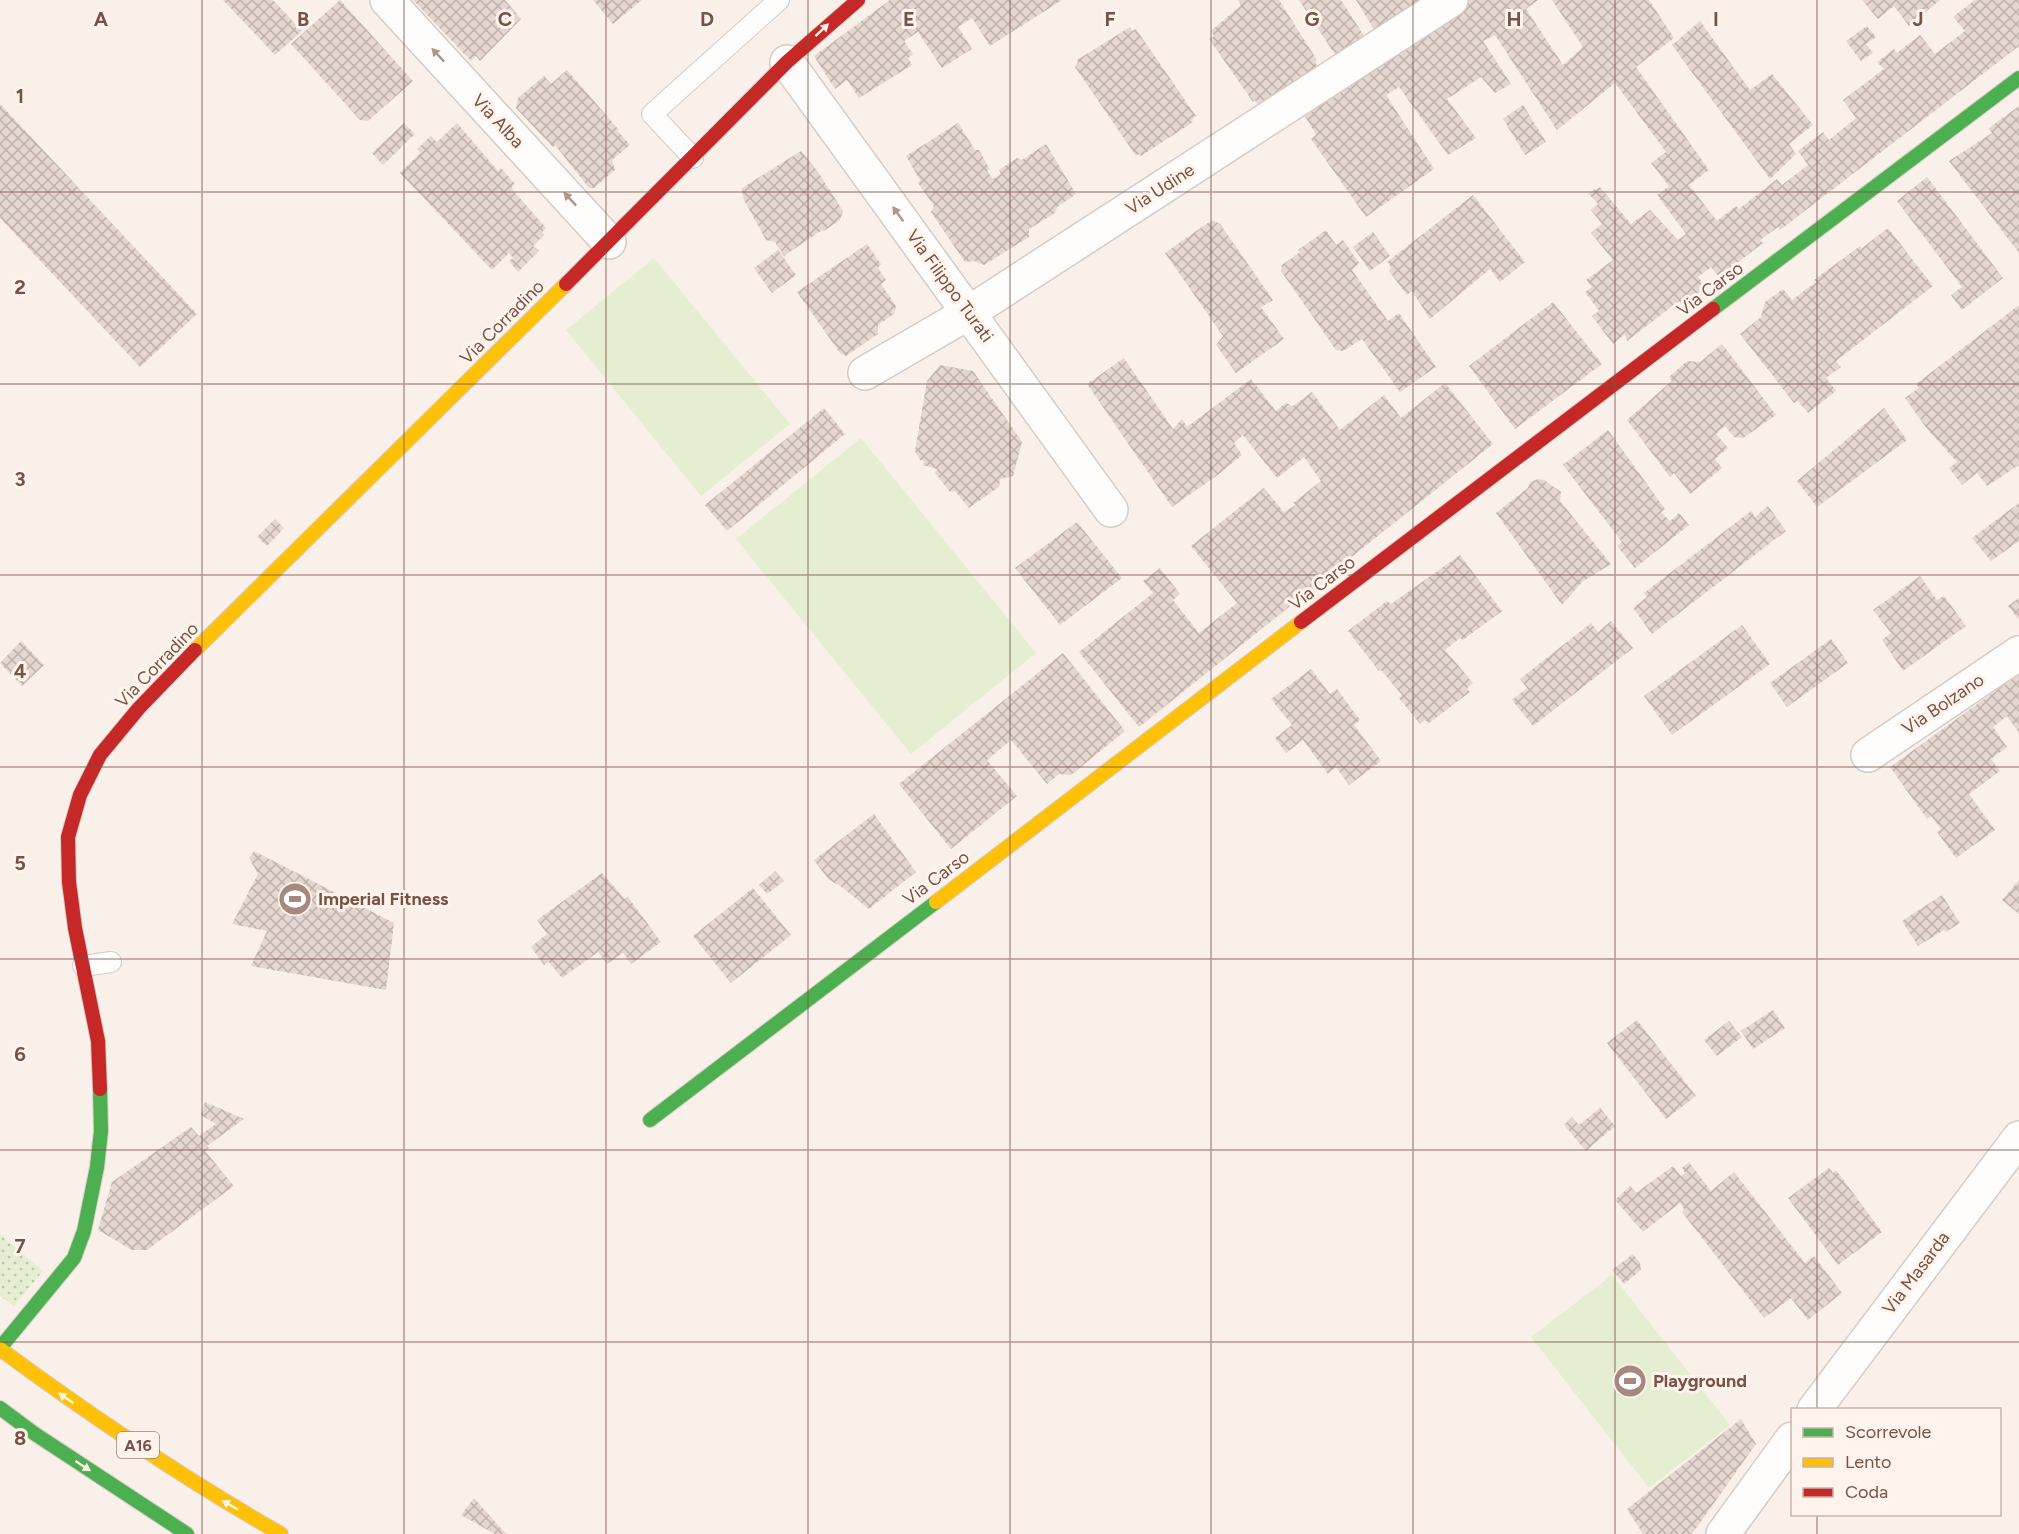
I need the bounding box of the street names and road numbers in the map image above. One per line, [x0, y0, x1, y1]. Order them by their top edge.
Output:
street label: Via Alba [467, 89, 529, 153]
street label: Via Udine [1121, 159, 1199, 219]
street label: Via Filippo Turati [902, 225, 998, 347]
street label: Via Carso [1672, 257, 1748, 321]
street label: Via Corradino [455, 275, 549, 369]
street label: Via Carso [1284, 551, 1360, 615]
street label: Via Corradino [111, 618, 203, 712]
street label: Via Bolzano [1898, 669, 1988, 739]
street label: Via Carso [898, 846, 974, 910]
street label: Via Masarda [1878, 1227, 1954, 1319]
road number: A16 [117, 1432, 159, 1458]

